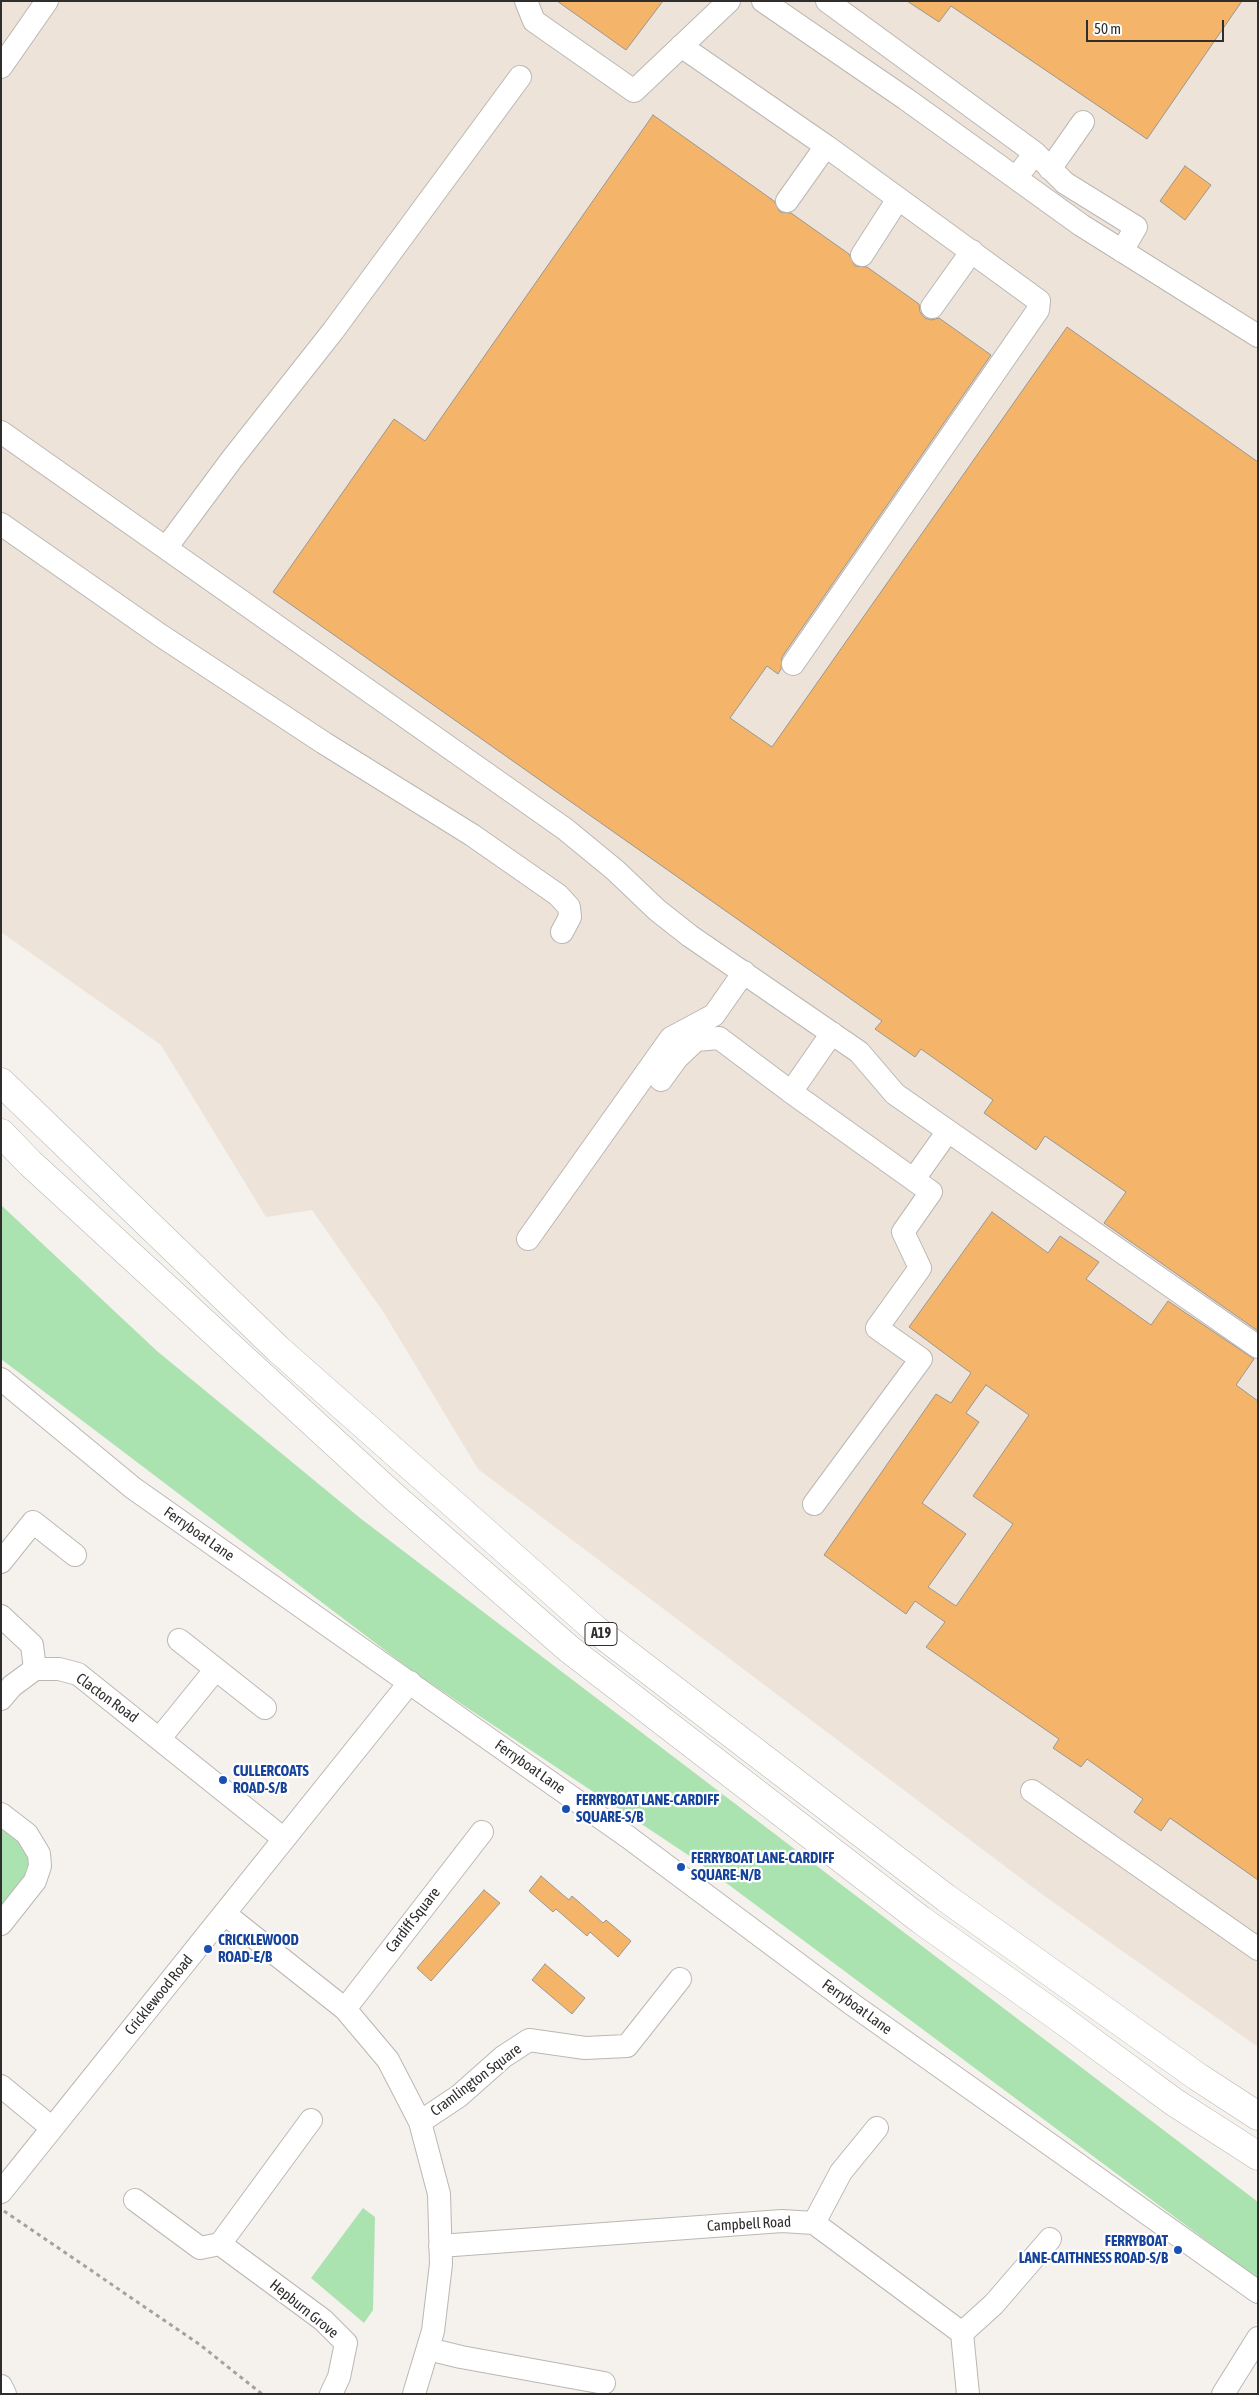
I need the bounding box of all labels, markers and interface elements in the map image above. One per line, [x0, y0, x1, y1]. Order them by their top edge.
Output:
scale bar [1089, 10, 1226, 42]
text: 50 m [1094, 20, 1121, 37]
street label: Ferryboat Lane [160, 1503, 238, 1565]
road number: A19 [585, 1622, 617, 1646]
street label: Clacton Road [72, 1669, 142, 1727]
street label: Ferryboat Lane [491, 1736, 569, 1798]
place label: CULLERCOATS ROAD-S/B [233, 1762, 309, 1797]
marker: CULLERCOATS ROAD-S/B [217, 1774, 229, 1786]
place label: FERRYBOAT LANE-CARDIFF SQUARE-S/B [576, 1791, 719, 1826]
marker: FERRYBOAT LANE-CARDIFF SQUARE-S/B [560, 1803, 572, 1815]
place label: FERRYBOAT LANE-CARDIFF SQUARE-N/B [691, 1849, 834, 1884]
marker: FERRYBOAT LANE-CARDIFF SQUARE-N/B [675, 1861, 687, 1873]
street label: Cardiff Square [382, 1884, 444, 1956]
place label: CRICKLEWOOD ROAD-E/B [218, 1931, 299, 1966]
marker: CRICKLEWOOD ROAD-E/B [202, 1943, 214, 1955]
street label: Cricklewood Road [121, 1951, 197, 2039]
street label: Ferryboat Lane [819, 1976, 895, 2038]
street label: Cramlington Square [427, 2040, 525, 2120]
street label: Campbell Road [706, 2213, 792, 2235]
place label: FERRYBOAT LANE-CAITHNESS ROAD-S/B [1019, 2232, 1168, 2267]
marker: FERRYBOAT LANE-CAITHNESS ROAD-S/B [1172, 2244, 1184, 2256]
street label: Hepburn Grove [266, 2276, 342, 2342]

